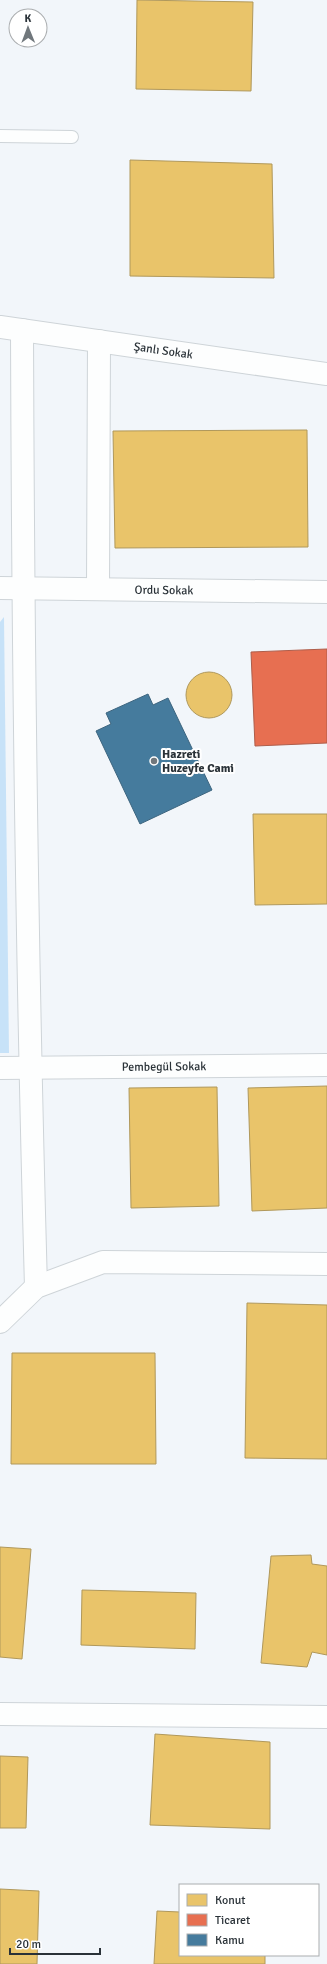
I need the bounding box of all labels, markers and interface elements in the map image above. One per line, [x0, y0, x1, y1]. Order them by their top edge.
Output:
north arrow [8, 8, 48, 48]
text: K [24, 12, 32, 25]
street label: Şanlı Sokak [133, 339, 194, 362]
street label: Ordu Sokak [134, 582, 194, 598]
place label: Hazreti Huzeyfe Cami [162, 747, 234, 776]
marker: Hazreti Huzeyfe Cami [149, 756, 159, 766]
street label: Pembegül Sokak [122, 1059, 206, 1074]
legend [179, 1884, 319, 1956]
text: Konut [215, 1893, 246, 1908]
text: Ticaret [215, 1913, 250, 1928]
scale bar [10, 1930, 100, 1956]
text: Kamu [215, 1933, 244, 1948]
text: 20 m [16, 1937, 41, 1952]

